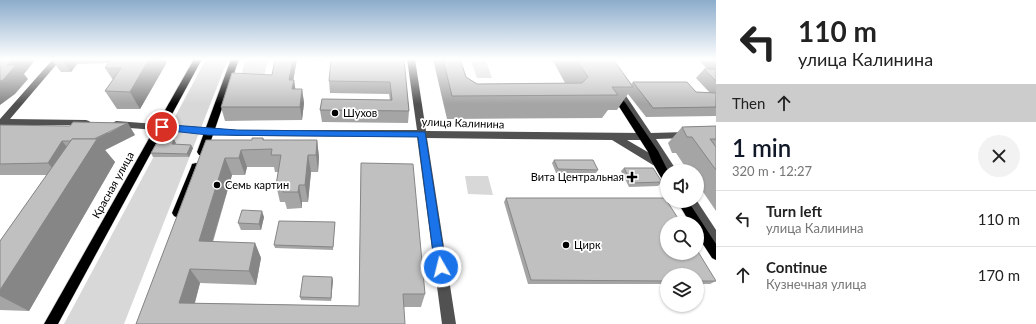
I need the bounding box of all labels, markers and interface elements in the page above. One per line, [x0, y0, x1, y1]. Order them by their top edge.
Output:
text: 110 m [798, 14, 877, 48]
icon: left [732, 16, 784, 68]
text: улица Калинина [798, 48, 933, 70]
icon: ahead [773, 92, 795, 114]
text: Then [732, 94, 765, 112]
place label: Шухов [343, 106, 377, 119]
marker: Шухов [330, 108, 340, 118]
pin [145, 110, 179, 144]
street label: улица Калинина [422, 115, 505, 130]
icon: arrive [151, 116, 173, 138]
text: 1 min [732, 133, 791, 162]
button: close [978, 135, 1020, 177]
street label: Красная улица [89, 149, 136, 220]
text: 320 m · 12:27 [732, 163, 812, 179]
map controls [660, 164, 704, 312]
button: sound [660, 164, 704, 208]
place label: Вита Центральная [531, 170, 624, 183]
marker: Вита Центральная [627, 172, 637, 182]
place label: Семь картин [225, 178, 289, 191]
marker: Семь картин [212, 180, 222, 190]
text: Turn left [766, 202, 822, 220]
icon: left [732, 208, 754, 230]
text: 110 m [978, 210, 1020, 228]
button: search [660, 216, 704, 260]
text: улица Калинина [766, 220, 864, 236]
place label: Цирк [574, 238, 601, 251]
marker: Цирк [561, 240, 571, 250]
position arrow [420, 246, 462, 288]
text: Continue [766, 258, 827, 276]
icon: ahead [732, 264, 754, 286]
text: 170 m [978, 266, 1020, 284]
button: layers [660, 268, 704, 312]
text: Кузнечная улица [766, 276, 866, 292]

